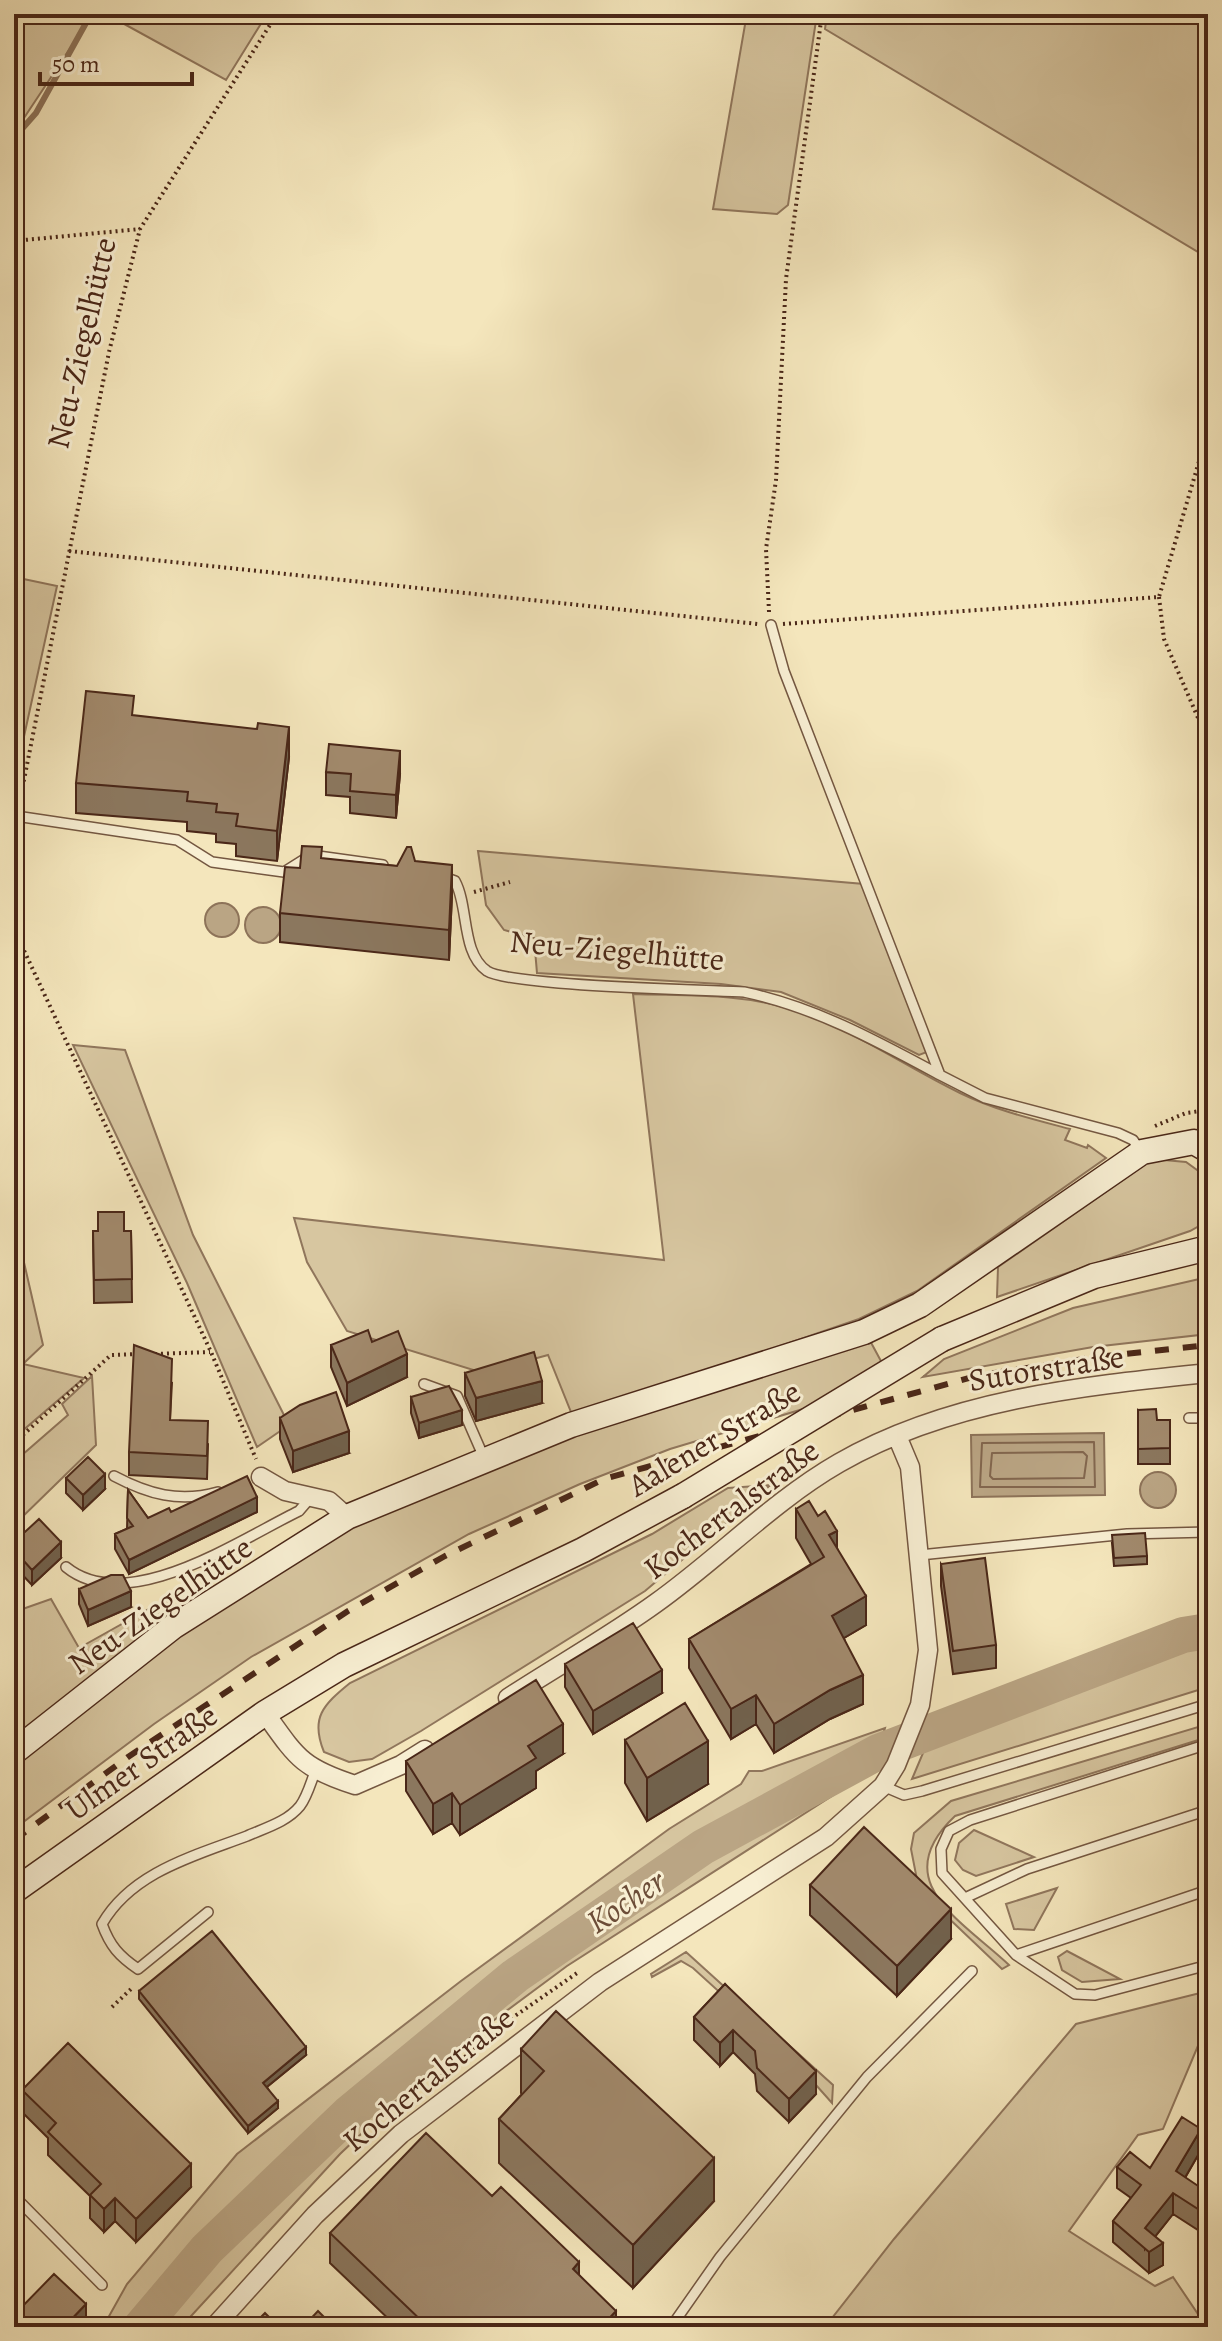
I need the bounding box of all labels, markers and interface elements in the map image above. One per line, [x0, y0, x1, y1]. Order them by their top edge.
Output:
scale bar [40, 36, 192, 86]
text: 50 m [52, 48, 100, 80]
street label: Neu-Ziegelhütte [35, 233, 127, 453]
street label: Neu-Ziegelhütte [508, 919, 726, 981]
street label: Sutorstraße [965, 1334, 1127, 1402]
street label: Aalener Straße [619, 1369, 808, 1507]
street label: Kochertalstraße [634, 1429, 828, 1589]
street label: Neu-Ziegelhütte [59, 1525, 261, 1685]
street label: Ulmer Straße [56, 1693, 226, 1831]
water label: Kocher [577, 1857, 675, 1945]
street label: Kochertalstraße [333, 1996, 523, 2162]

